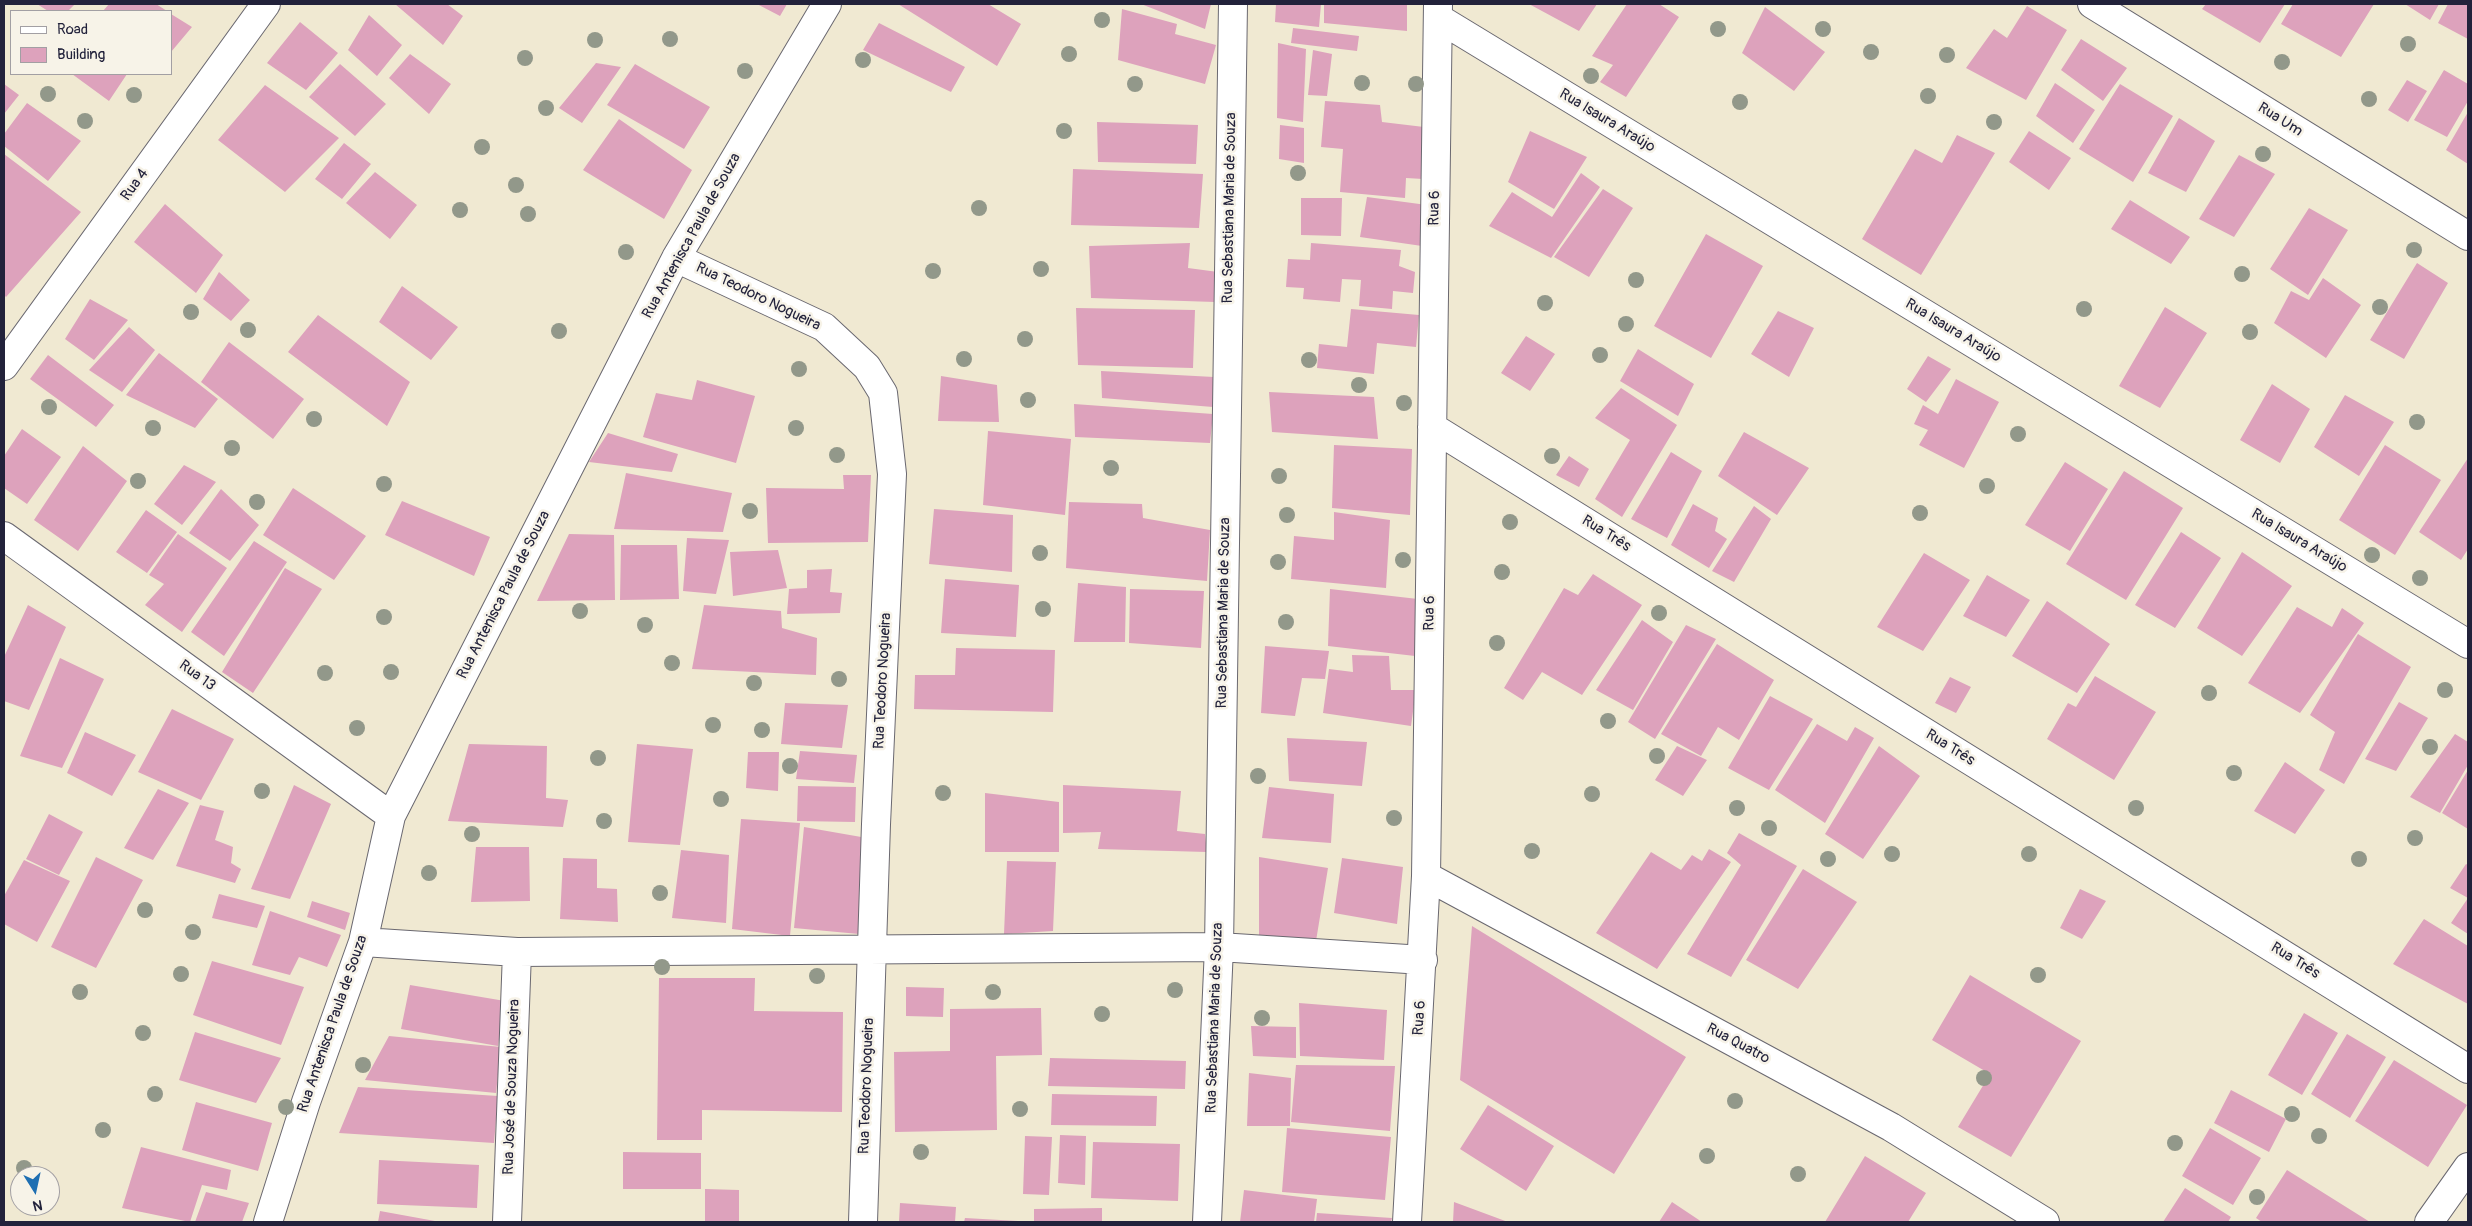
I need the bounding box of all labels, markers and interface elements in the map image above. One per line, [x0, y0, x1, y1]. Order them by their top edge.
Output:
legend [10, 10, 172, 75]
text: Road [57, 20, 88, 39]
text: Building [57, 45, 105, 64]
street label: Rua Isaura Araújo [1556, 85, 1658, 157]
street label: Rua Um [2254, 99, 2306, 141]
street label: Rua Sebastiana Maria de Souza [1219, 112, 1241, 304]
street label: Rua Antenisca Paula de Souza [639, 150, 745, 322]
street label: Rua 4 [117, 165, 153, 205]
street label: Rua 6 [1426, 190, 1444, 226]
street label: Rua Teodoro Nogueira [693, 259, 823, 335]
street label: Rua Isaura Araújo [1902, 295, 2004, 367]
street label: Rua Isaura Araújo [2248, 505, 2350, 577]
street label: Rua Antenisca Paula de Souza [454, 508, 554, 682]
street label: Rua Três [1578, 512, 1634, 556]
street label: Rua Sebastiana Maria de Souza [1213, 517, 1235, 709]
street label: Rua 6 [1421, 595, 1439, 631]
street label: Rua Teodoro Nogueira [870, 612, 896, 750]
street label: Rua 13 [175, 657, 219, 695]
street label: Rua Três [1922, 726, 1978, 770]
street label: Rua Sebastiana Maria de Souza [1203, 922, 1227, 1114]
street label: Rua Antenisca Paula de Souza [294, 933, 372, 1115]
street label: Rua Três [2267, 939, 2323, 983]
street label: Rua José de Souza Nogueira [500, 999, 524, 1175]
street label: Rua 6 [1410, 1000, 1430, 1036]
street label: Rua Teodoro Nogueira [856, 1017, 878, 1155]
street label: Rua Quatro [1703, 1020, 1773, 1068]
north arrow [10, 1166, 60, 1216]
text: N [31, 1196, 44, 1214]

